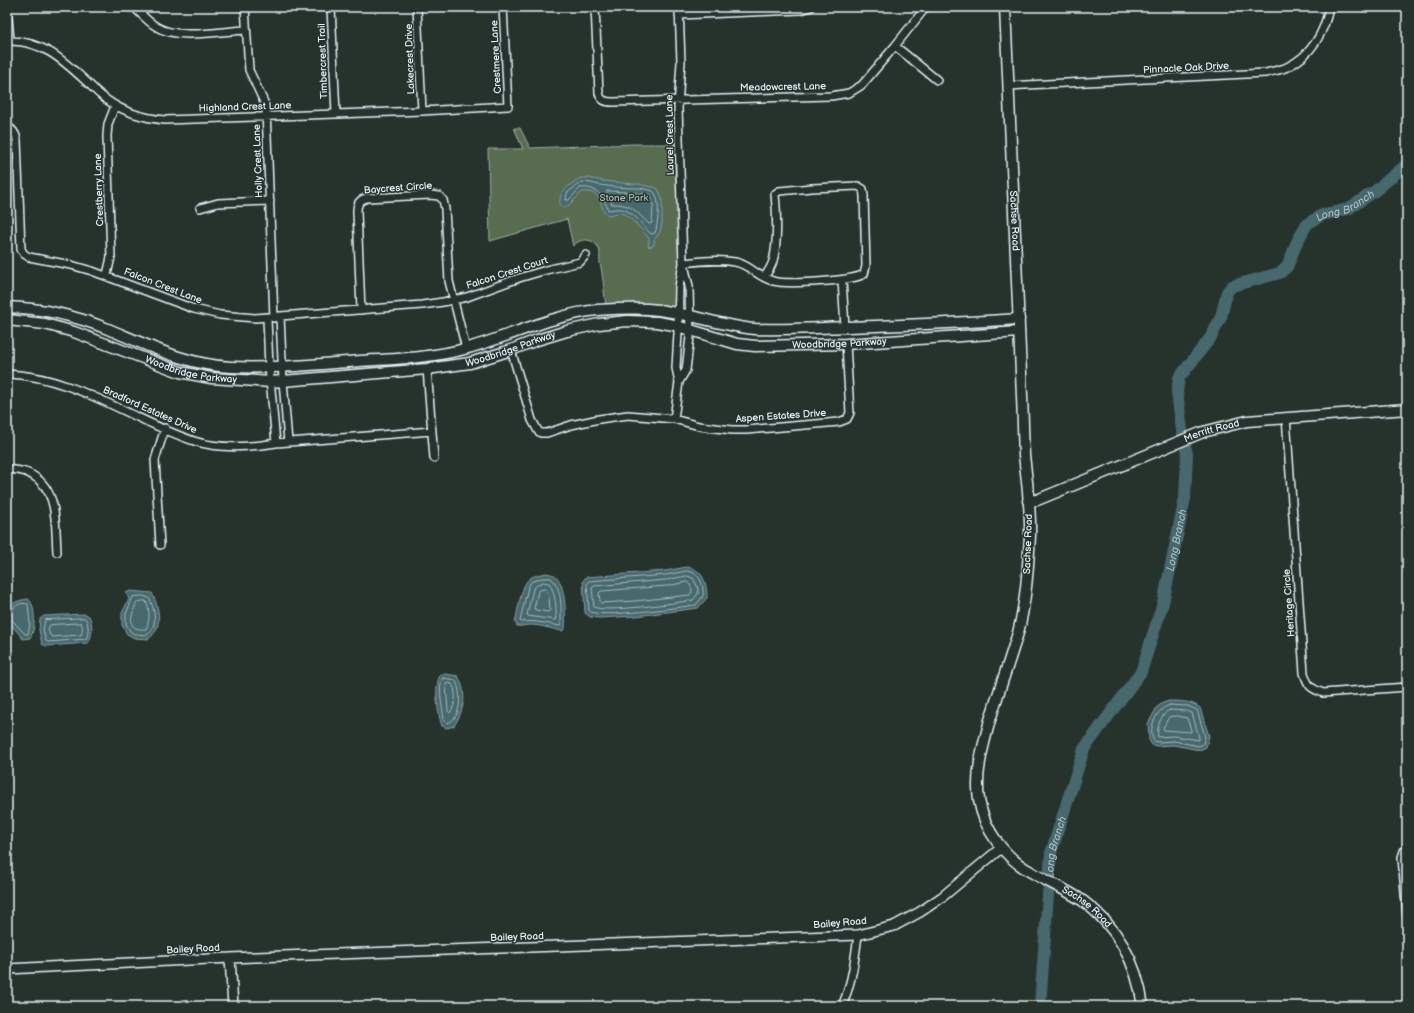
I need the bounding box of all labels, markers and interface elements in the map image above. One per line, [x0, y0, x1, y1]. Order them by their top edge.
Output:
street label: Crestmere Lane [488, 20, 504, 94]
street label: Timbercrest Trail [316, 23, 330, 99]
street label: Lakecrest Drive [403, 23, 417, 95]
street label: Pinnacle Oak Drive [1143, 60, 1229, 76]
street label: Meadowcrest Lane [740, 80, 826, 94]
street label: Laurel Crest Lane [663, 94, 677, 176]
street label: Highland Crest Lane [198, 99, 292, 115]
street label: Holly Crest Lane [251, 124, 265, 198]
street label: Crestberry Lane [92, 153, 106, 227]
street label: Baycrest Circle [363, 180, 433, 196]
water label: Long Branch [1313, 187, 1377, 224]
street label: Sachse Road [1007, 190, 1022, 251]
park label: Stone Park [600, 192, 649, 204]
street label: Falcon Crest Court [465, 254, 549, 292]
street label: Falcon Crest Lane [122, 266, 204, 306]
street label: Woodbridge Parkway [465, 329, 557, 370]
street label: Woodbridge Parkway [792, 335, 887, 351]
street label: Woodbridge Parkway [143, 353, 238, 386]
street label: Bradford Estates Drive [101, 384, 199, 436]
street label: Aspen Estates Drive [735, 407, 827, 425]
street label: Merritt Road [1182, 417, 1241, 445]
water label: Long Branch [1163, 508, 1189, 572]
street label: Sachse Road [1021, 513, 1035, 574]
street label: Heritage Circle [1281, 568, 1297, 637]
water label: Long Branch [1043, 815, 1069, 878]
street label: Sachse Road [1060, 884, 1114, 930]
street label: Bailey Road [813, 915, 867, 931]
street label: Bailey Road [490, 930, 544, 944]
street label: Bailey Road [166, 942, 220, 956]

